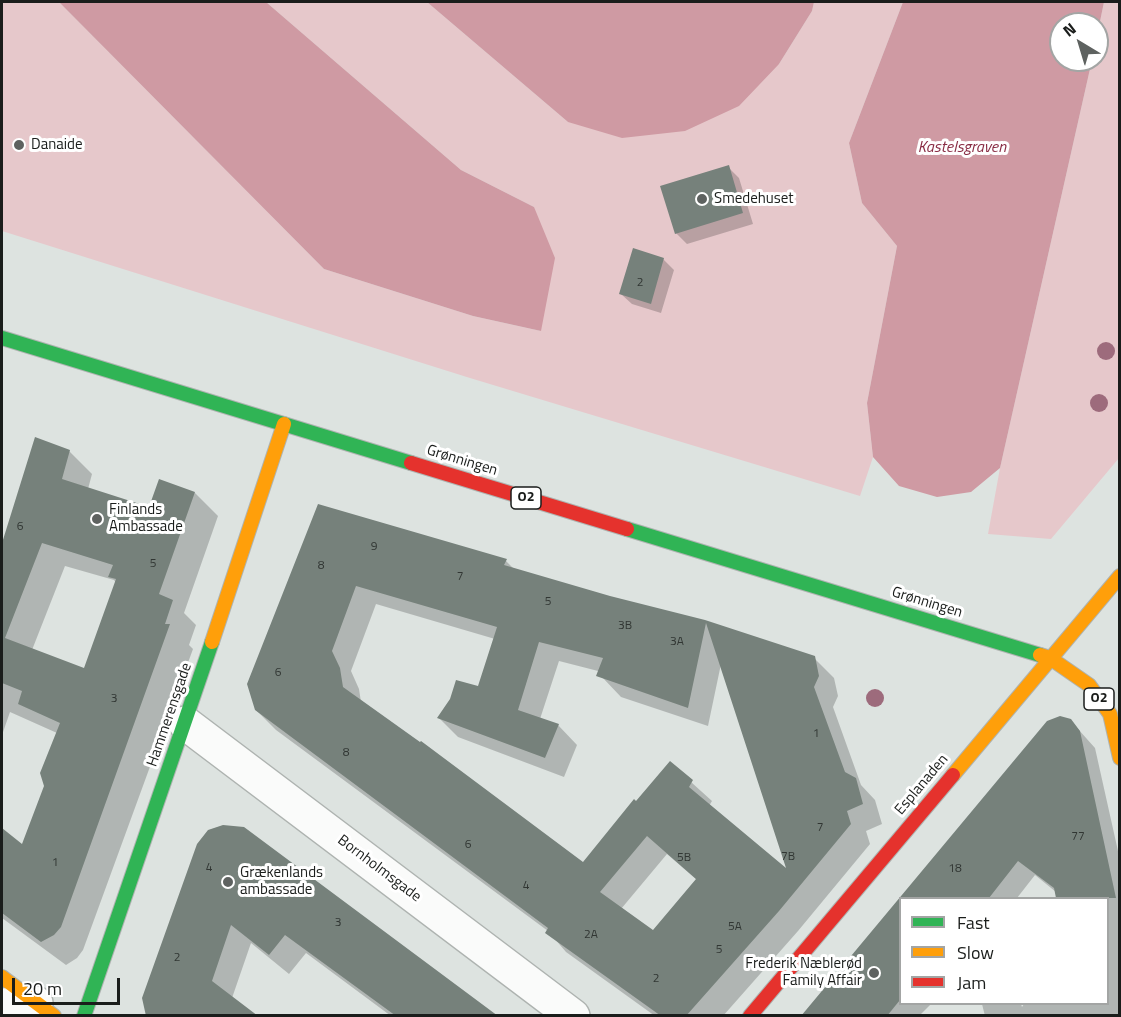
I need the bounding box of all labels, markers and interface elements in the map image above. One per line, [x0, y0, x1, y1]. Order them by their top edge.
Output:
north arrow [1049, 12, 1109, 72]
text: N [1057, 17, 1081, 42]
place label: Danaide [31, 136, 83, 154]
marker: Danaide [12, 138, 26, 152]
water label: Kastelsgraven [918, 138, 1006, 158]
place label: Smedehuset [714, 190, 794, 208]
marker: Smedehuset [695, 192, 709, 206]
house number: 2 [637, 276, 643, 290]
street label: Grønningen [424, 442, 500, 480]
road number: O2 [511, 487, 541, 509]
place label: Finlands Ambassade [109, 501, 183, 536]
marker: Finlands Ambassade [90, 512, 104, 526]
house number: 6 [17, 520, 23, 534]
house number: 9 [371, 540, 377, 554]
house number: 5 [150, 557, 156, 571]
house number: 8 [318, 559, 324, 573]
house number: 7 [457, 570, 463, 584]
street label: Grønningen [889, 584, 965, 622]
house number: 5 [545, 595, 551, 609]
house number: 3B [618, 619, 632, 633]
house number: 3A [670, 635, 684, 649]
street label: Hammerensgade [144, 661, 196, 769]
house number: 6 [275, 666, 281, 680]
road number: O2 [1084, 688, 1114, 710]
house number: 3 [111, 692, 117, 706]
house number: 1 [813, 727, 819, 741]
house number: 8 [343, 746, 349, 760]
street label: Esplanaden [892, 751, 952, 819]
house number: 7 [817, 821, 823, 835]
house number: 77 [1071, 830, 1085, 844]
street label: Bornholmsgade [334, 832, 424, 906]
house number: 6 [465, 838, 471, 852]
house number: 7B [781, 850, 795, 864]
house number: 5B [677, 851, 691, 865]
house number: 1 [52, 856, 58, 870]
house number: 4 [206, 861, 212, 875]
house number: 18 [948, 862, 962, 876]
place label: Grækenlands ambassade [240, 864, 323, 899]
marker: Grækenlands ambassade [221, 875, 235, 889]
house number: 4 [523, 879, 529, 893]
legend [899, 897, 1109, 1005]
text: Fast [957, 909, 990, 936]
house number: 3 [335, 916, 341, 930]
house number: 5A [728, 920, 742, 934]
house number: 2A [584, 928, 598, 942]
text: Slow [957, 939, 994, 966]
house number: 5 [716, 943, 722, 957]
house number: 2 [174, 951, 180, 965]
place label: Frederik Næblerød Family Affair [745, 955, 862, 990]
scale bar [15, 966, 123, 1004]
marker: Frederik Næblerød Family Affair [867, 966, 881, 980]
text: Jam [957, 969, 986, 996]
house number: 2 [653, 972, 659, 986]
text: 20 m [23, 975, 62, 1002]

